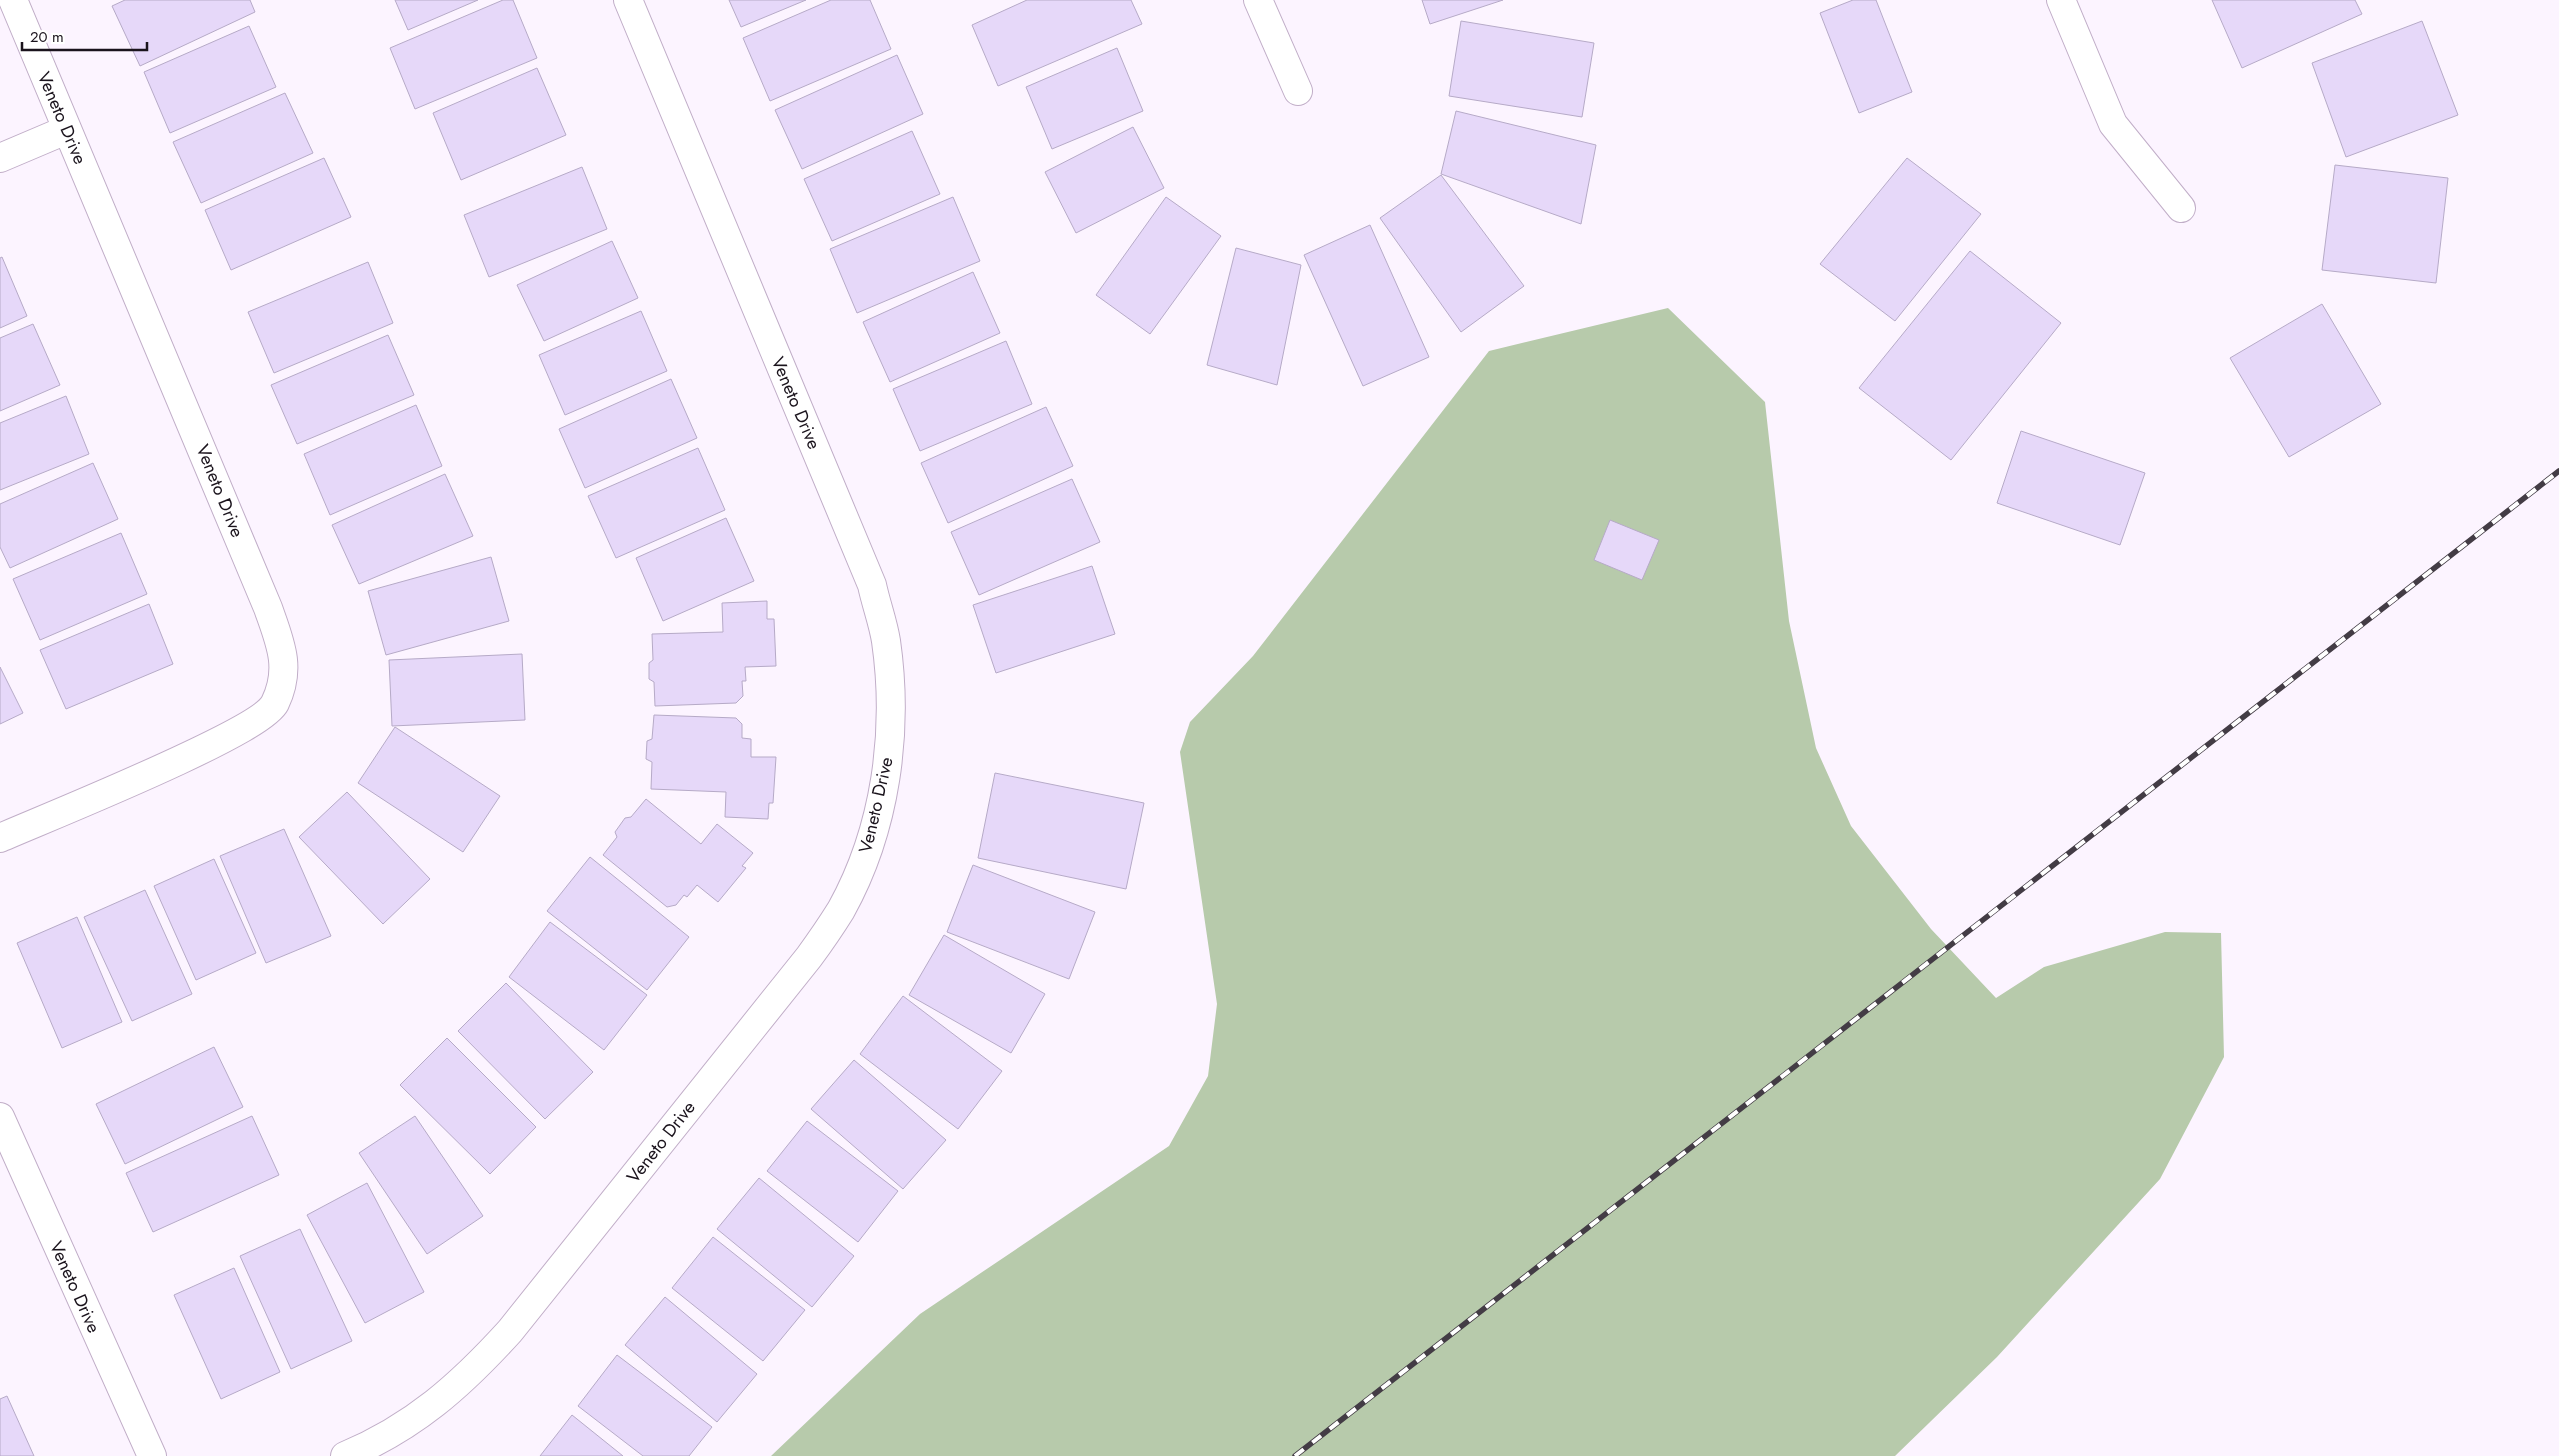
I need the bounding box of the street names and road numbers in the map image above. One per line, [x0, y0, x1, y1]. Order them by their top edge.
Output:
street label: Veneto Drive [31, 68, 93, 168]
street label: Veneto Drive [765, 353, 827, 453]
street label: Veneto Drive [190, 441, 250, 541]
street label: Veneto Drive [852, 754, 900, 856]
street label: Veneto Drive [621, 1095, 701, 1189]
street label: Veneto Drive [43, 1237, 107, 1337]

